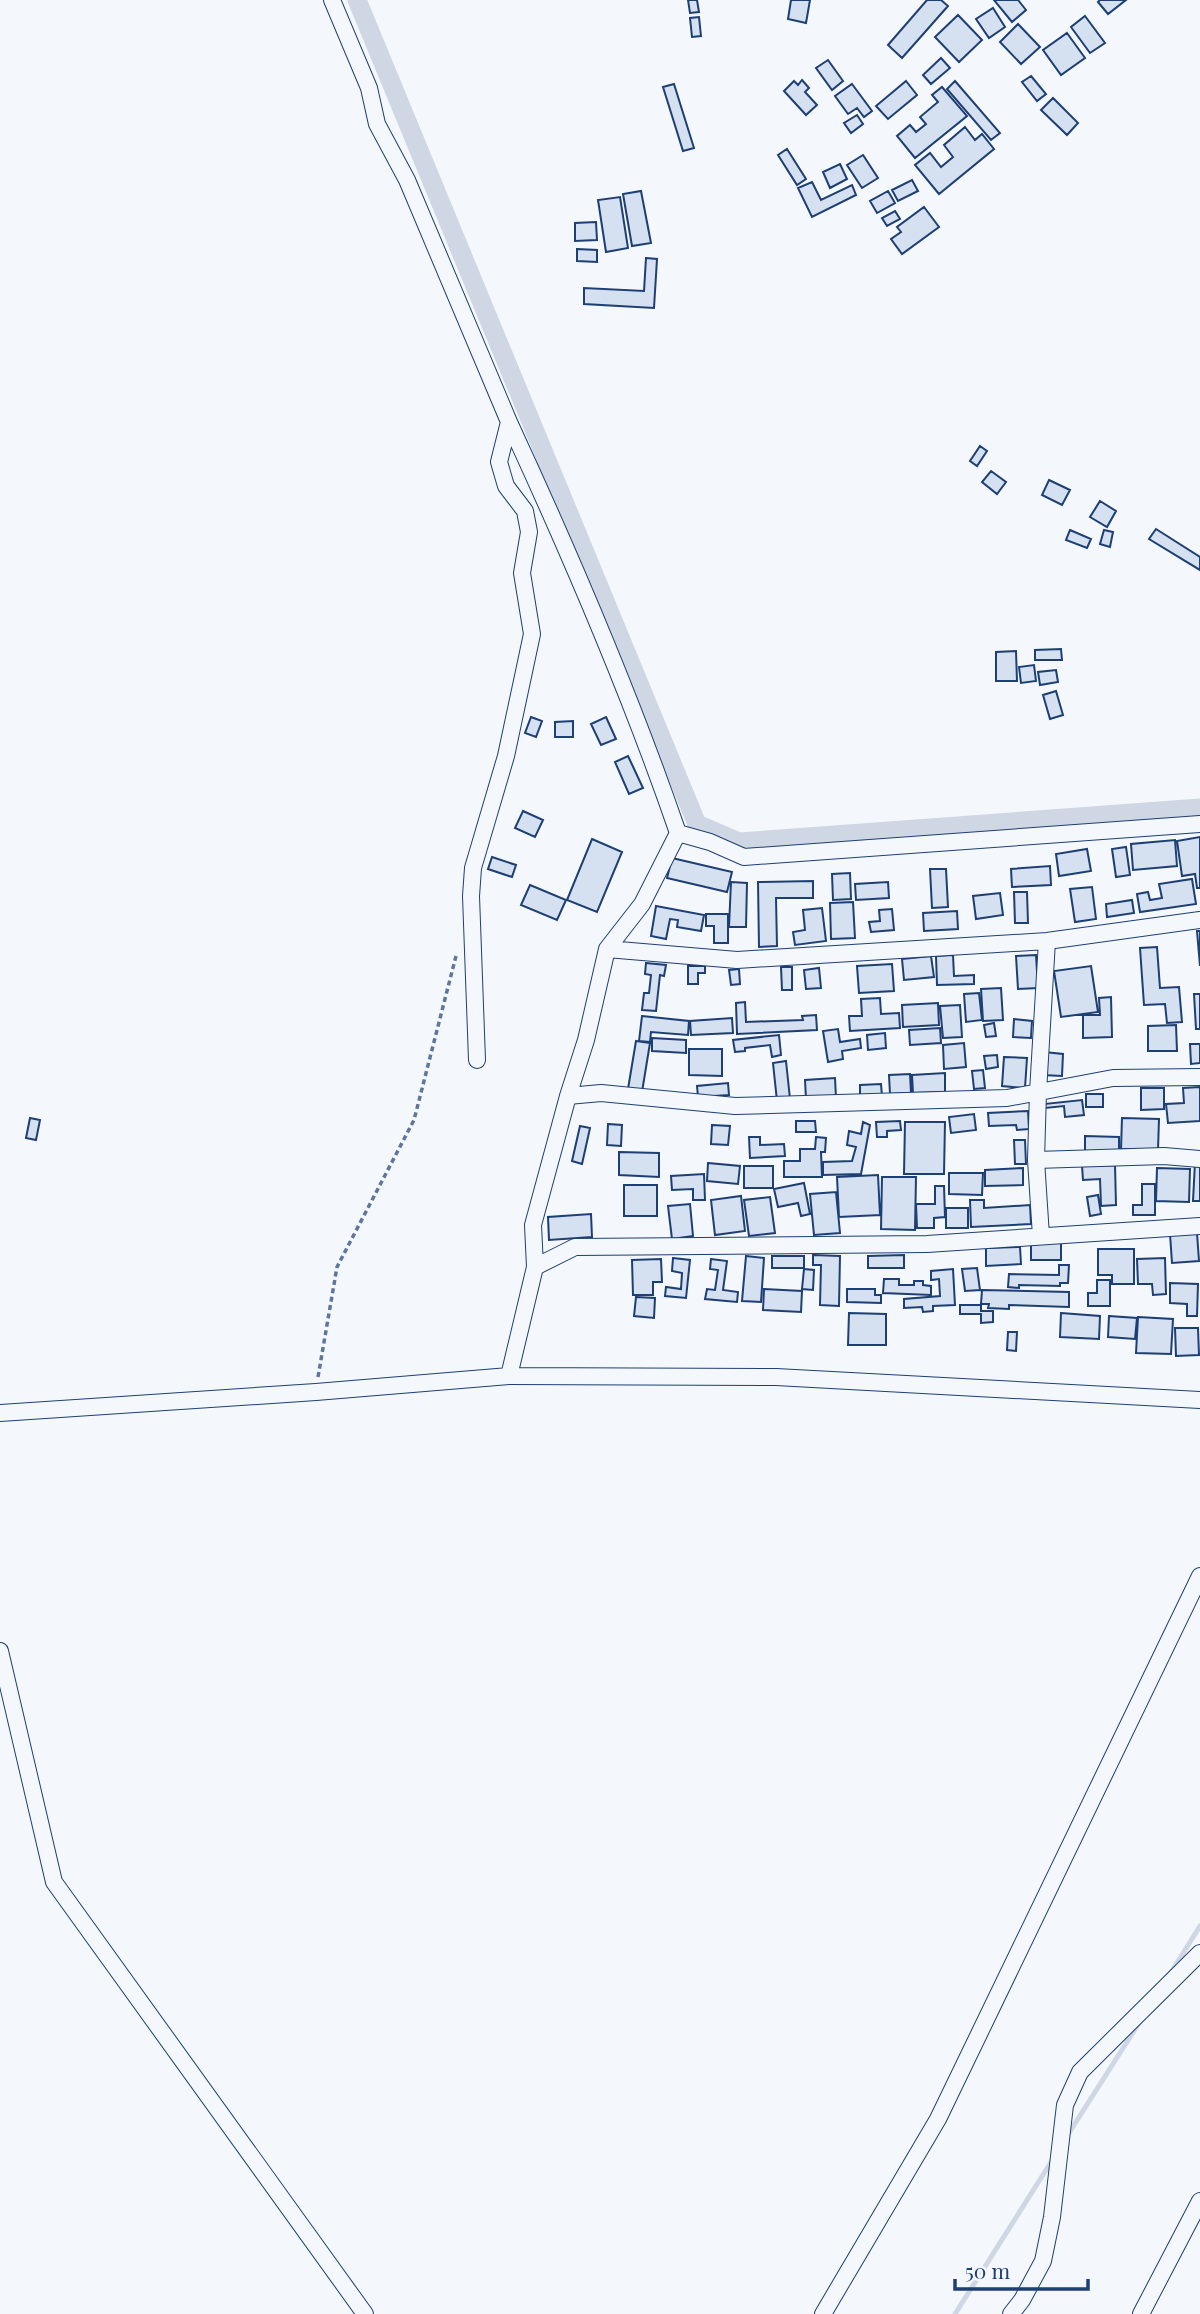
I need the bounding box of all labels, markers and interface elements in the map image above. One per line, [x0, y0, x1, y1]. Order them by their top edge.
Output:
scale bar [955, 2248, 1088, 2292]
text: 50 m [965, 2256, 1011, 2284]

